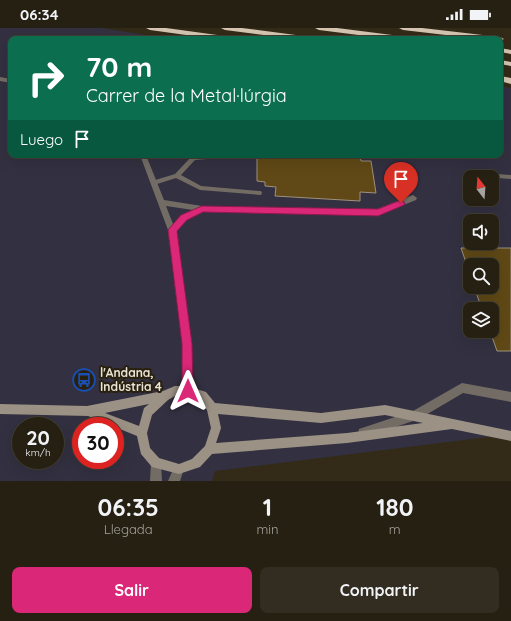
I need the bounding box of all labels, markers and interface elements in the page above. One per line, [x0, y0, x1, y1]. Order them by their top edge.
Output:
text: 06:34 [20, 5, 58, 24]
text: 70 m [86, 49, 152, 84]
icon: right [20, 52, 72, 104]
text: Carrer de la Metal·lúrgia [86, 84, 287, 107]
icon: arrive [71, 128, 93, 150]
text: Luego [20, 130, 63, 149]
pin [384, 162, 418, 203]
icon: arrive [390, 168, 412, 190]
north arrow [463, 170, 499, 206]
map controls [463, 170, 499, 338]
button: sound [463, 214, 499, 250]
button: search [463, 258, 499, 294]
button: layers [463, 302, 499, 338]
place label: l'Andana, Indústria 4 [100, 365, 162, 394]
bus stop icon: l'Andana, Indústria 4 [71, 367, 97, 393]
position arrow [167, 370, 209, 412]
speed limit sign: 30 [72, 417, 124, 469]
text: 20 [26, 425, 50, 450]
text: km/h [25, 446, 51, 459]
text: 06:35 [98, 492, 159, 522]
text: 1 [263, 492, 272, 522]
text: 180 [376, 492, 413, 522]
text: Llegada [104, 521, 153, 537]
text: min [256, 521, 279, 537]
text: m [389, 521, 401, 537]
button: Salir [12, 567, 252, 613]
button: Compartir [260, 567, 499, 613]

